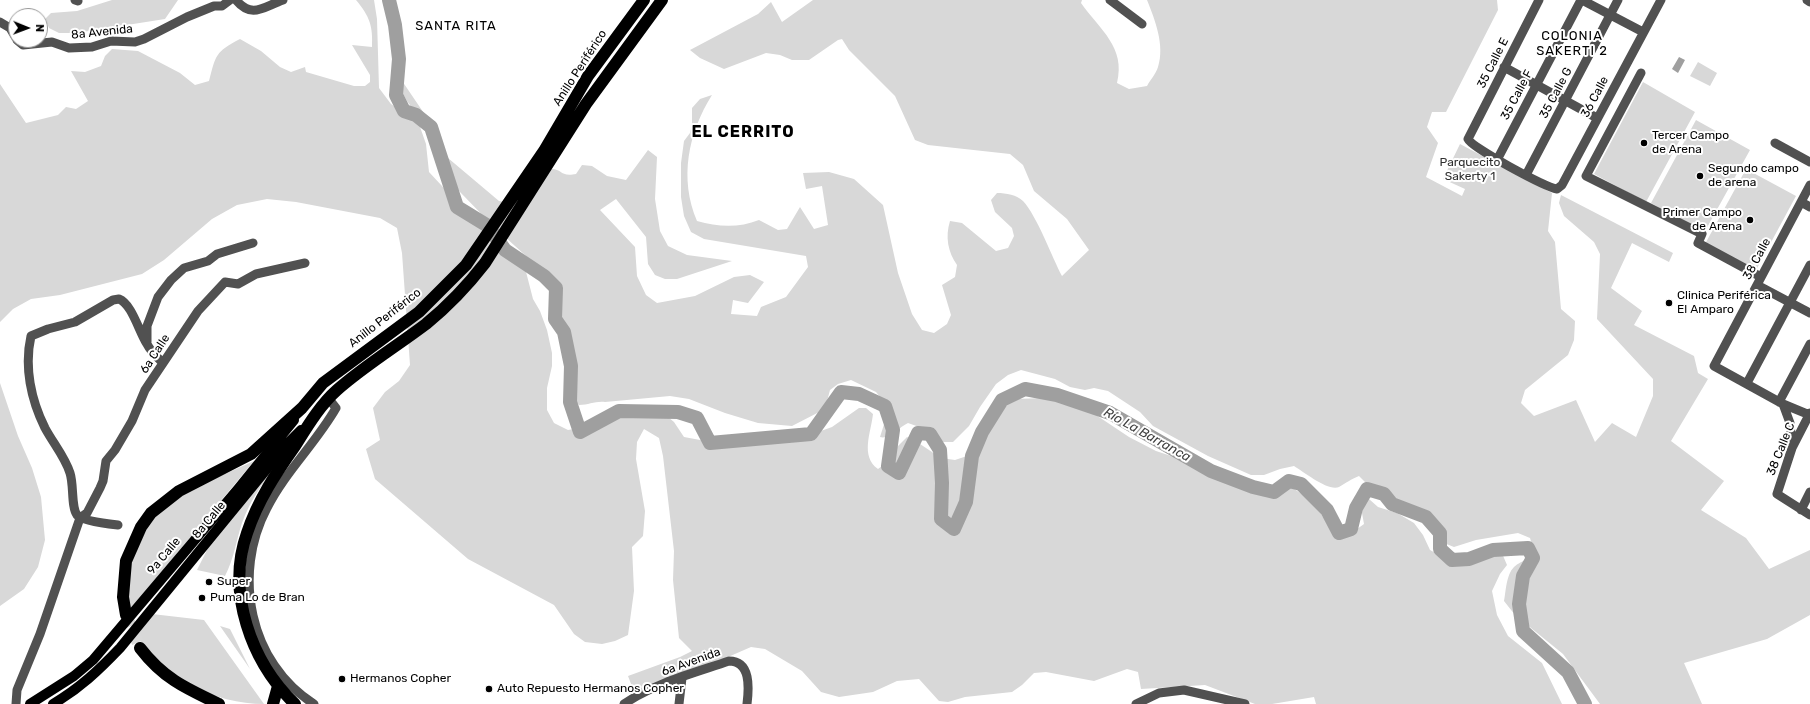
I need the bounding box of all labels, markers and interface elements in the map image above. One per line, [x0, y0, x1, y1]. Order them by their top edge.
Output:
north arrow [8, 8, 48, 48]
district label: SANTA RITA [415, 18, 497, 34]
street label: 8a Avenida [70, 22, 134, 42]
text: N [33, 24, 46, 32]
street label: Anillo Periférico [550, 27, 610, 109]
district label: COLONIA SAKERTI 2 [1536, 28, 1608, 59]
street label: 35 Calle E [1474, 35, 1512, 91]
street label: 35 Calle G [1537, 65, 1575, 121]
street label: 35 Calle F [1498, 68, 1536, 122]
street label: 36 Calle [1578, 74, 1612, 120]
district label: EL CERRITO [691, 122, 795, 142]
place label: Tercer Campo de Arena [1652, 129, 1729, 157]
marker: Tercer Campo de Arena [1639, 138, 1649, 148]
park label: Parquecito Sakerty 1 [1440, 156, 1500, 184]
place label: Segundo campo de arena [1708, 162, 1799, 190]
marker: Segundo campo de arena [1695, 171, 1705, 181]
place label: Primer Campo de Arena [1663, 206, 1742, 234]
marker: Primer Campo de Arena [1745, 215, 1755, 225]
street label: 38 Calle [1740, 236, 1774, 282]
street label: Anillo Periférico [346, 285, 424, 351]
place label: Clinica Periférica El Amparo [1677, 289, 1771, 317]
marker: Clinica Periférica El Amparo [1664, 298, 1674, 308]
street label: 6a Calle [137, 332, 173, 376]
water label: Río La Barranca [1101, 405, 1193, 465]
street label: 38 Calle C [1764, 420, 1798, 478]
street label: 8a Calle [189, 498, 229, 542]
street label: 9a Calle [144, 535, 184, 577]
place label: Super [217, 575, 250, 589]
marker: Super [204, 577, 214, 587]
place label: Puma Lo de Bran [210, 591, 305, 605]
marker: Puma Lo de Bran [197, 593, 207, 603]
street label: 6a Avenida [660, 645, 722, 679]
place label: Hermanos Copher [350, 672, 451, 686]
marker: Hermanos Copher [337, 674, 347, 684]
place label: Auto Repuesto Hermanos Copher [497, 682, 684, 696]
marker: Auto Repuesto Hermanos Copher [484, 684, 494, 694]

